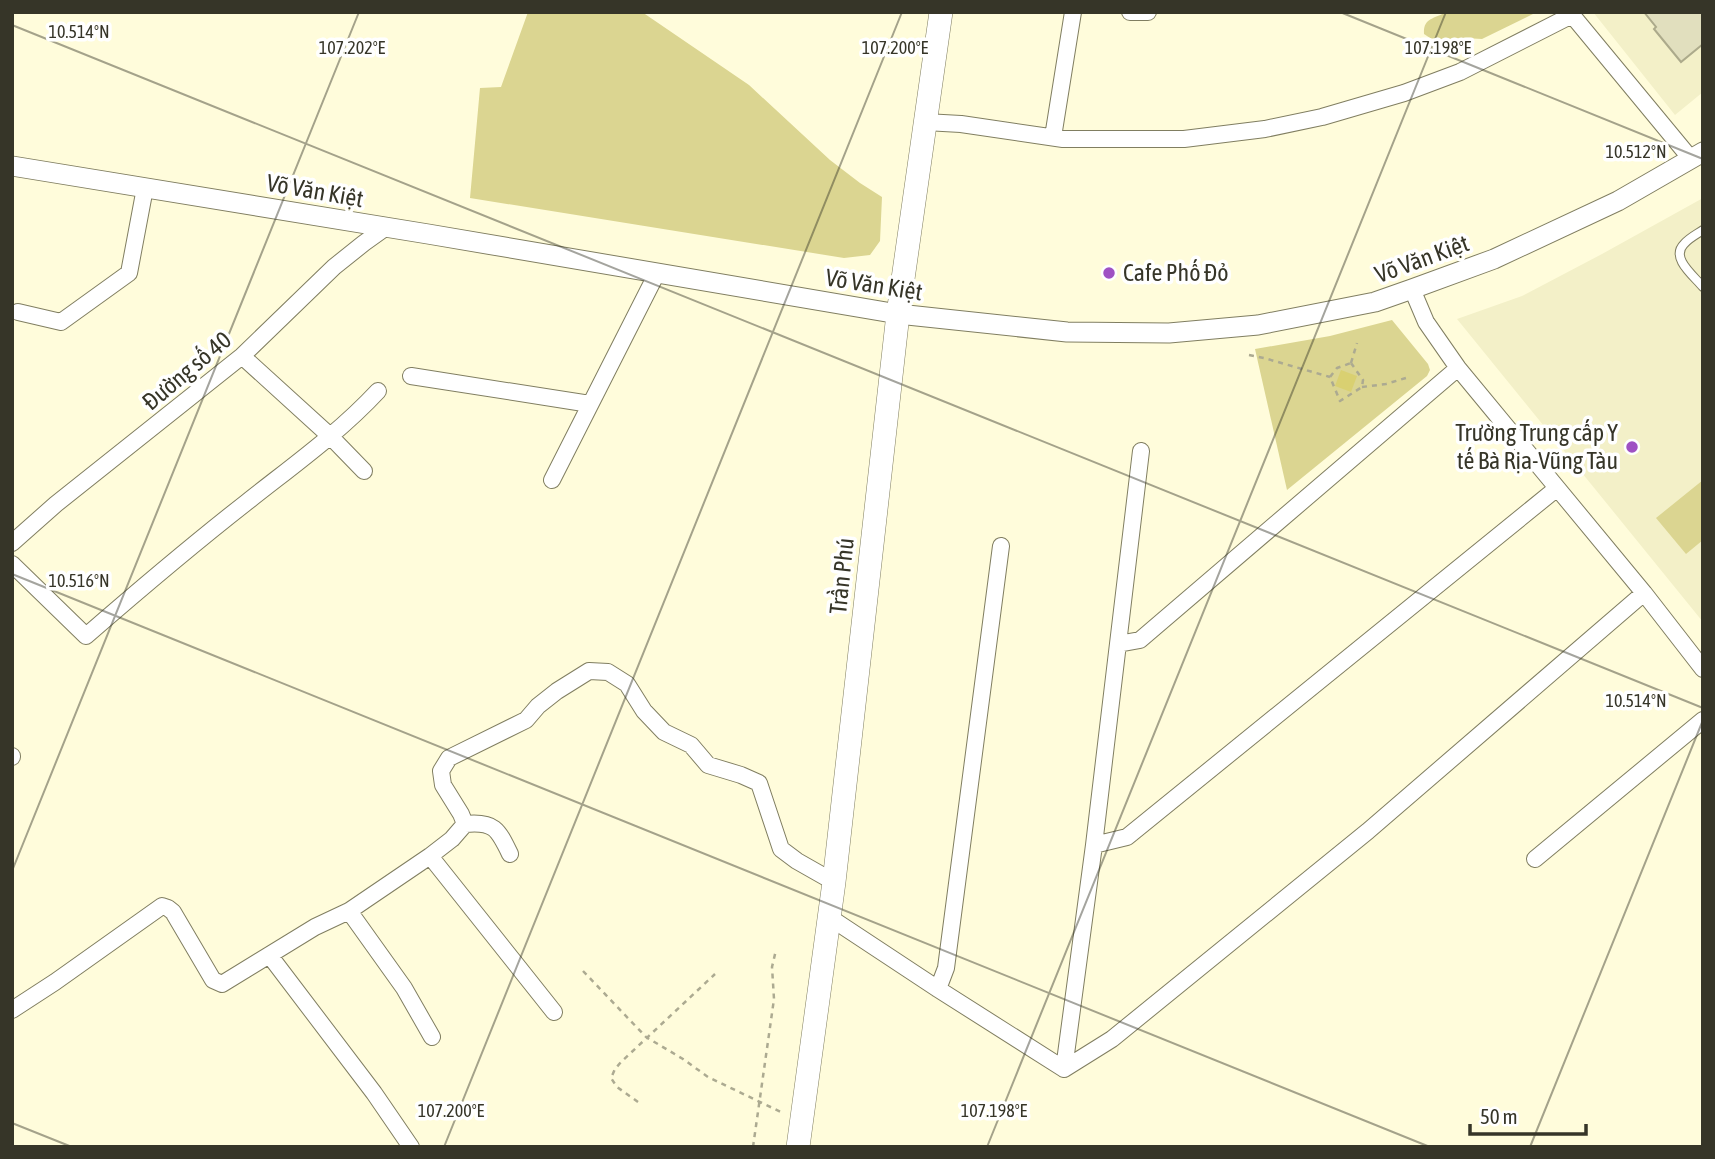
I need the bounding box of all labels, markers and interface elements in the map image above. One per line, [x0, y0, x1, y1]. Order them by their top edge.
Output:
text: 10.514°N [48, 21, 110, 42]
text: 107.202°E [319, 37, 386, 58]
text: 107.200°E [862, 37, 929, 58]
text: 107.198°E [1405, 37, 1472, 58]
text: 10.512°N [1605, 141, 1667, 162]
street label: Võ Văn Kiệt [265, 169, 366, 212]
street label: Võ Văn Kiệt [1371, 229, 1472, 288]
place label: Cafe Phố Đỏ [1123, 259, 1228, 286]
street label: Võ Văn Kiệt [824, 264, 925, 306]
marker: Cafe Phố Đỏ [1101, 265, 1117, 281]
street label: Đường số 40 [137, 326, 236, 415]
place label: Trường Trung cấp Y tế Bà Rịa-Vũng Tàu [1455, 419, 1618, 474]
marker: Trường Trung cấp Y tế Bà Rịa-Vũng Tàu [1624, 439, 1640, 455]
street label: Trần Phú [824, 536, 859, 616]
text: 10.516°N [48, 570, 110, 591]
text: 10.514°N [1605, 690, 1667, 711]
scale bar [1470, 1092, 1586, 1136]
text: 107.200°E [418, 1100, 485, 1121]
text: 107.198°E [961, 1100, 1028, 1121]
text: 50 m [1480, 1104, 1518, 1128]

